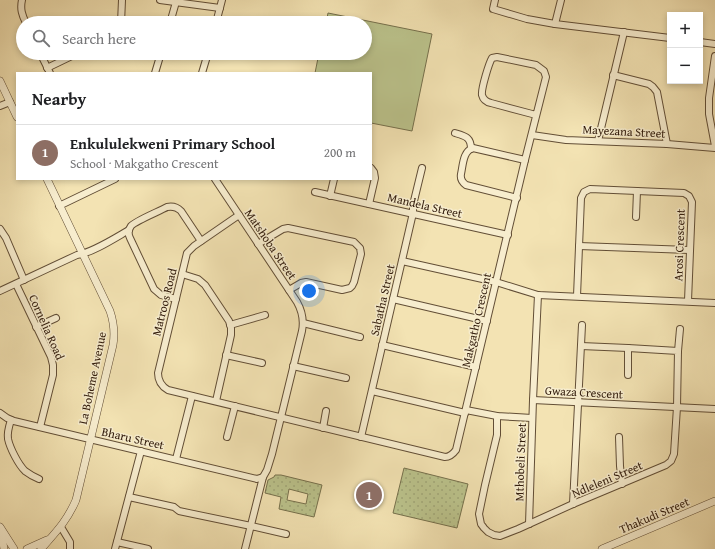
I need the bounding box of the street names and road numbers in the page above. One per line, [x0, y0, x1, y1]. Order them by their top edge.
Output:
street label: Mayezana Street [582, 120, 667, 142]
street label: Mandela Street [386, 188, 465, 222]
street label: Matshoba Street [241, 205, 301, 283]
street label: Arosi Crescent [669, 208, 689, 282]
street label: Sabatha Street [366, 262, 399, 338]
street label: Matroos Road [147, 266, 181, 338]
street label: Makgatho Crescent [457, 270, 495, 369]
street label: Cornelia Road [25, 292, 69, 363]
street label: La Boheme Avenue [74, 330, 110, 426]
street label: Gwaza Crescent [544, 381, 624, 403]
street label: Mthobeli Street [510, 422, 530, 502]
street label: Bharu Street [100, 423, 167, 454]
street label: Ndleleni Street [569, 456, 646, 502]
street label: Thakudi Street [616, 492, 692, 537]

